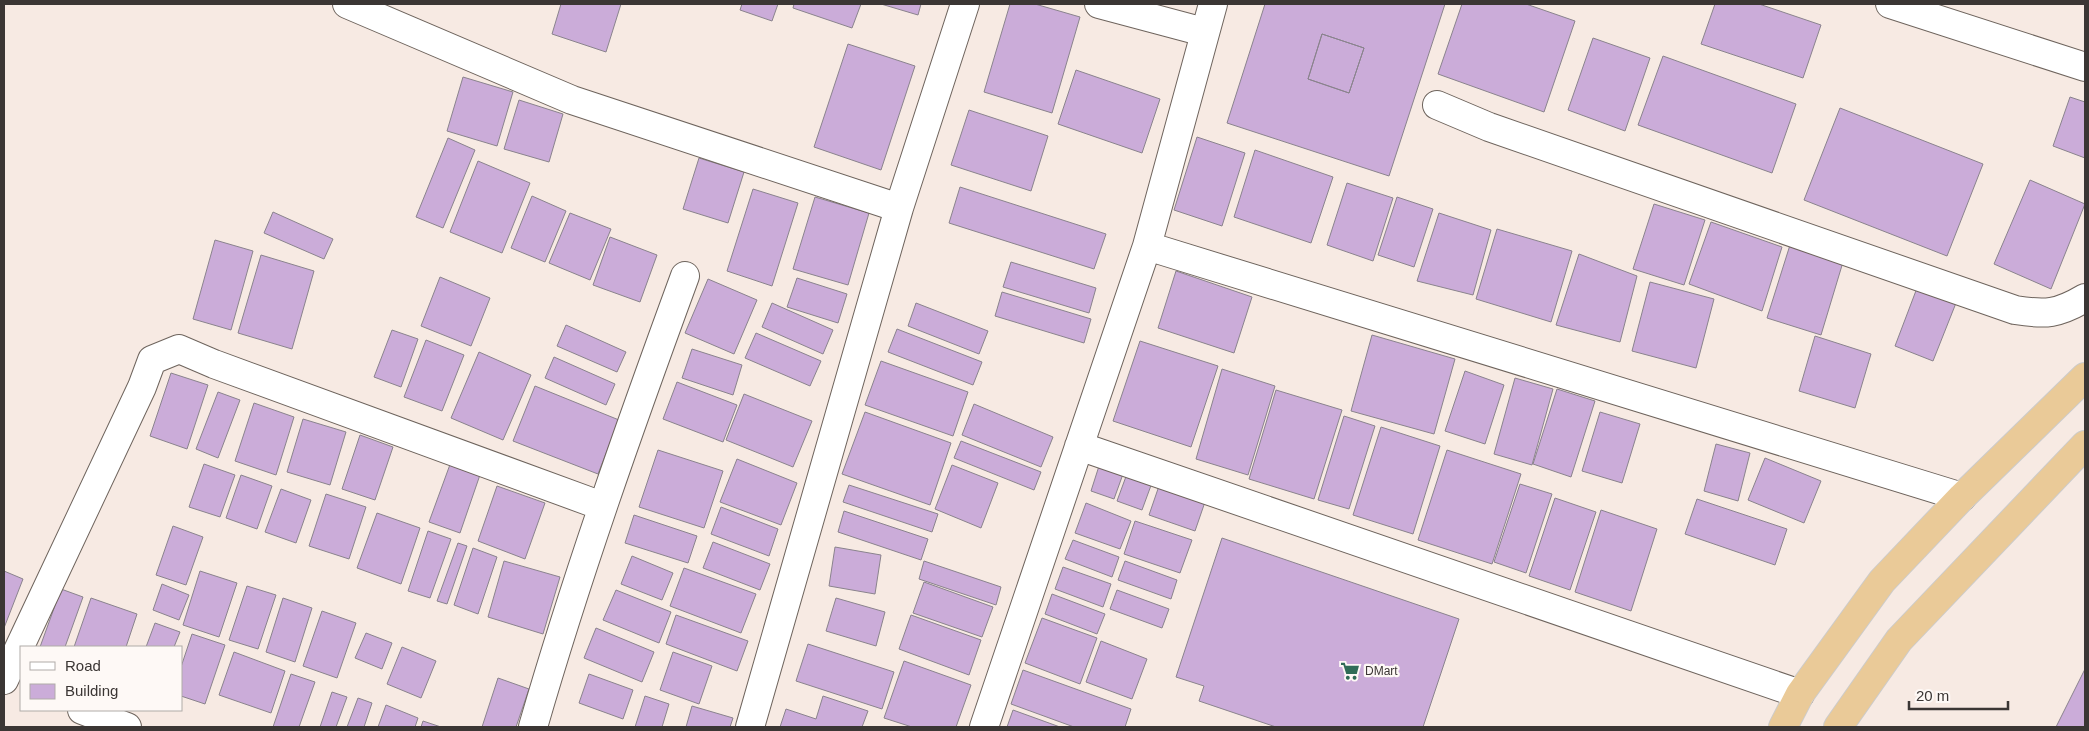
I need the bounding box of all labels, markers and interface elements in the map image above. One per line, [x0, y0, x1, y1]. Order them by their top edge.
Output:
legend [20, 646, 182, 711]
text: Road [65, 657, 101, 674]
supermarket icon: DMart [1339, 660, 1361, 682]
place label: DMart [1365, 664, 1398, 678]
scale bar [1909, 678, 2008, 710]
text: Building [65, 682, 118, 699]
text: 20 m [1916, 687, 1949, 704]

